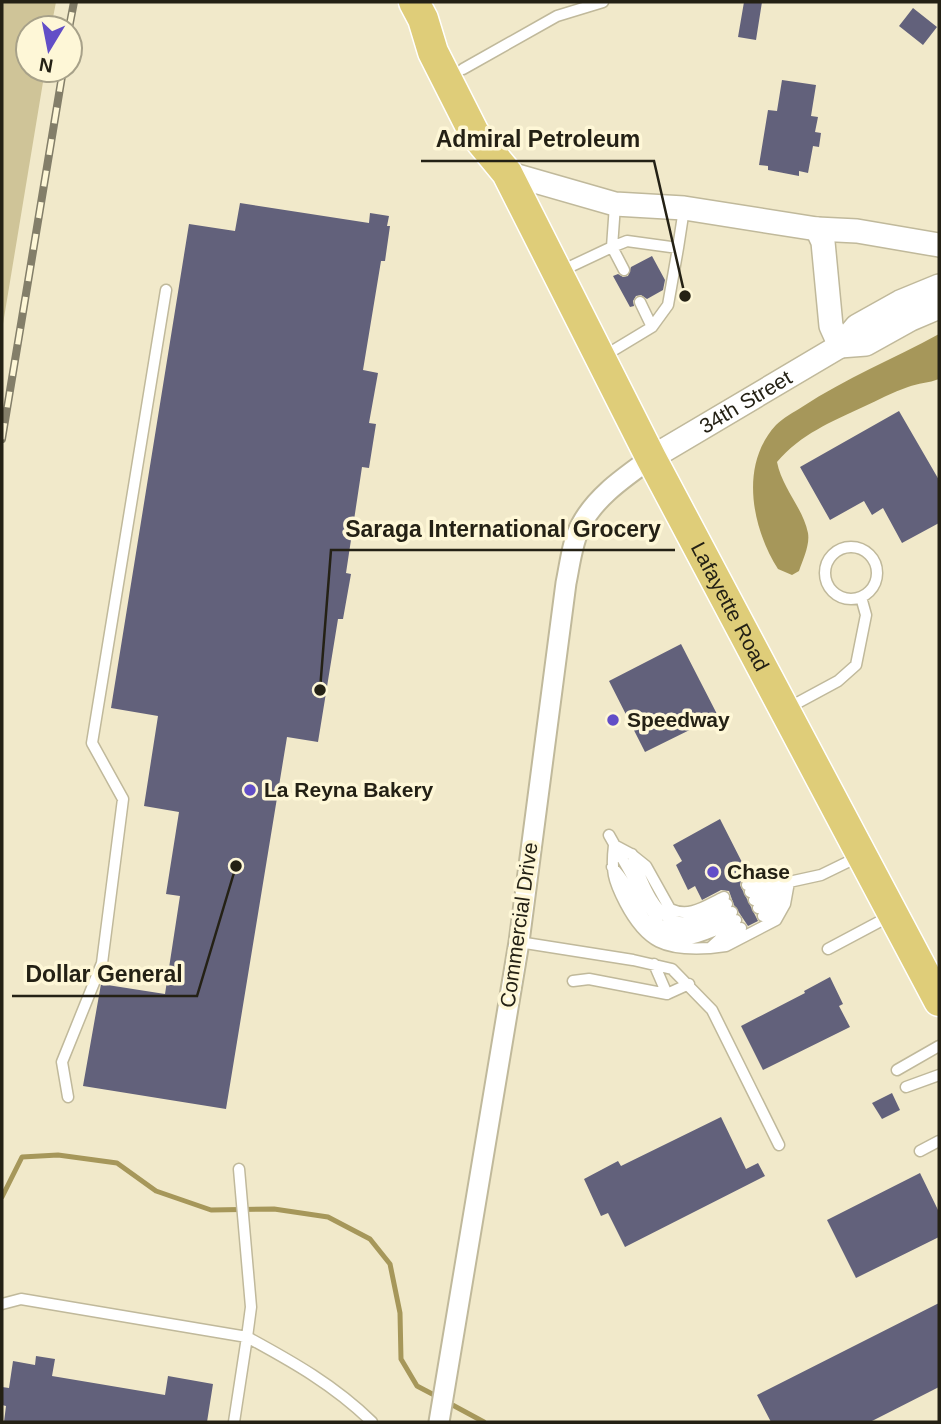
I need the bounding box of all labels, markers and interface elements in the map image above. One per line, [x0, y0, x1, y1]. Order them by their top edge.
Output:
north arrow [14, 14, 84, 84]
text: N [38, 54, 55, 77]
callout: Admiral Petroleum [421, 117, 654, 161]
text: Admiral Petroleum [436, 126, 640, 152]
street label: 34th Street [695, 365, 796, 438]
callout: Saraga International Grocery [331, 506, 675, 550]
text: Saraga International Grocery [345, 516, 661, 542]
street label: Lafayette Road [687, 538, 774, 675]
place label: Speedway [627, 708, 730, 731]
marker: Speedway [605, 712, 621, 728]
place label: La Reyna Bakery [264, 778, 434, 801]
marker: La Reyna Bakery [242, 782, 258, 798]
street label: Commercial Drive [496, 841, 542, 1009]
place label: Chase [727, 860, 790, 883]
marker: Chase [705, 864, 721, 880]
callout: Dollar General [12, 952, 197, 996]
text: Dollar General [25, 961, 183, 987]

